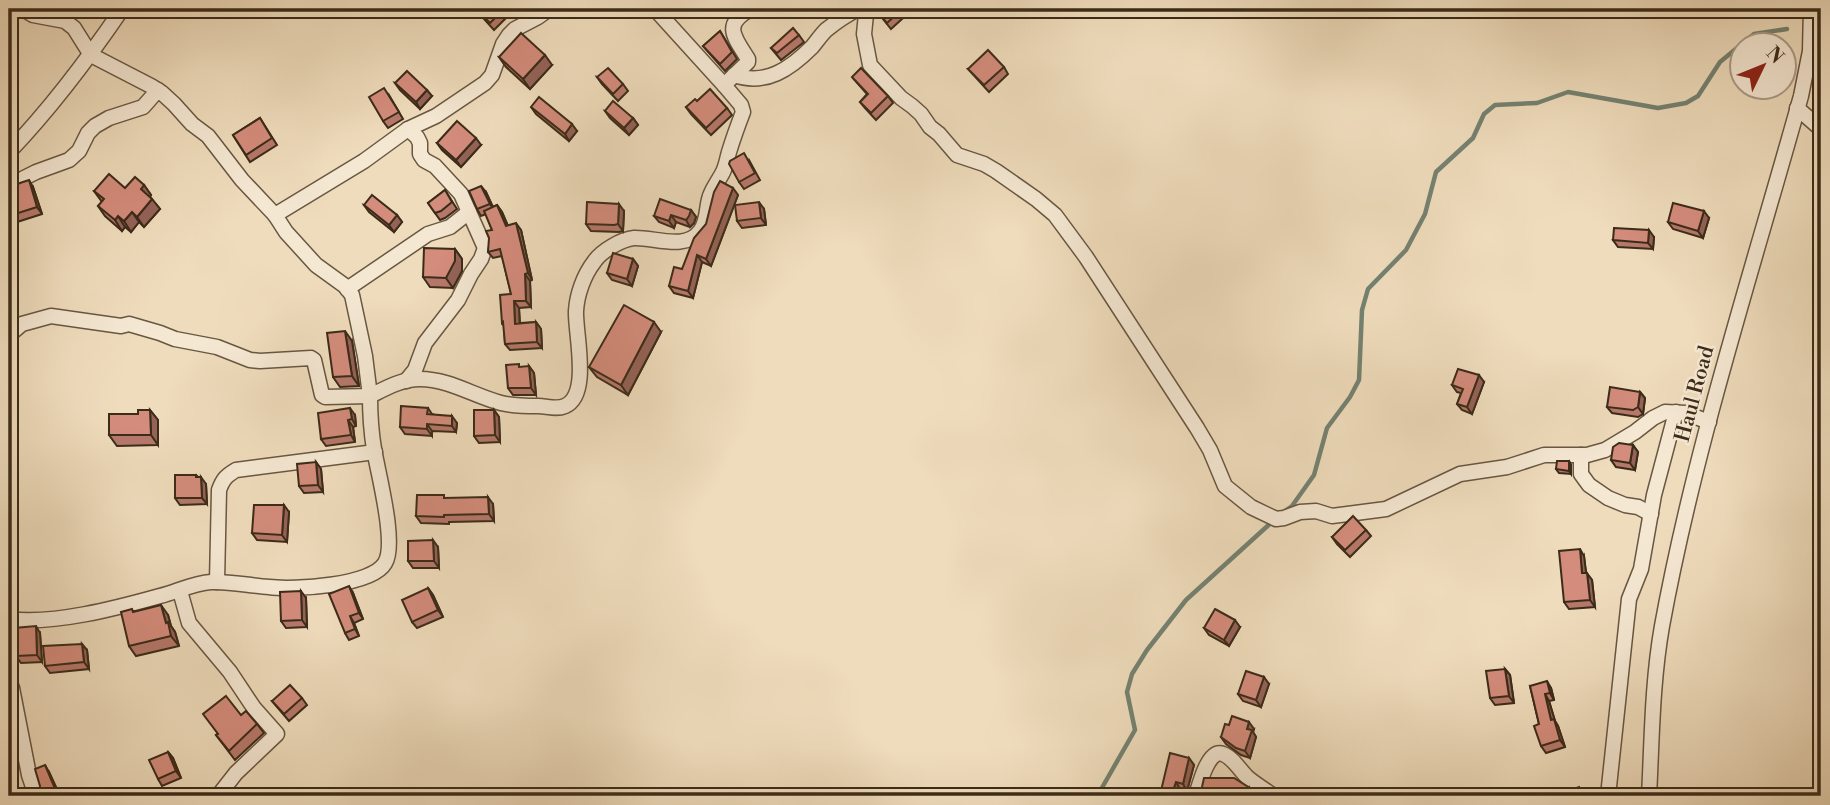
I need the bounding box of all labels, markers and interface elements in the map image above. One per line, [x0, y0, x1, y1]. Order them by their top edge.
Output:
north arrow [1728, 32, 1798, 102]
text: N [1761, 41, 1789, 69]
street label: Haul Road [1670, 343, 1720, 445]

